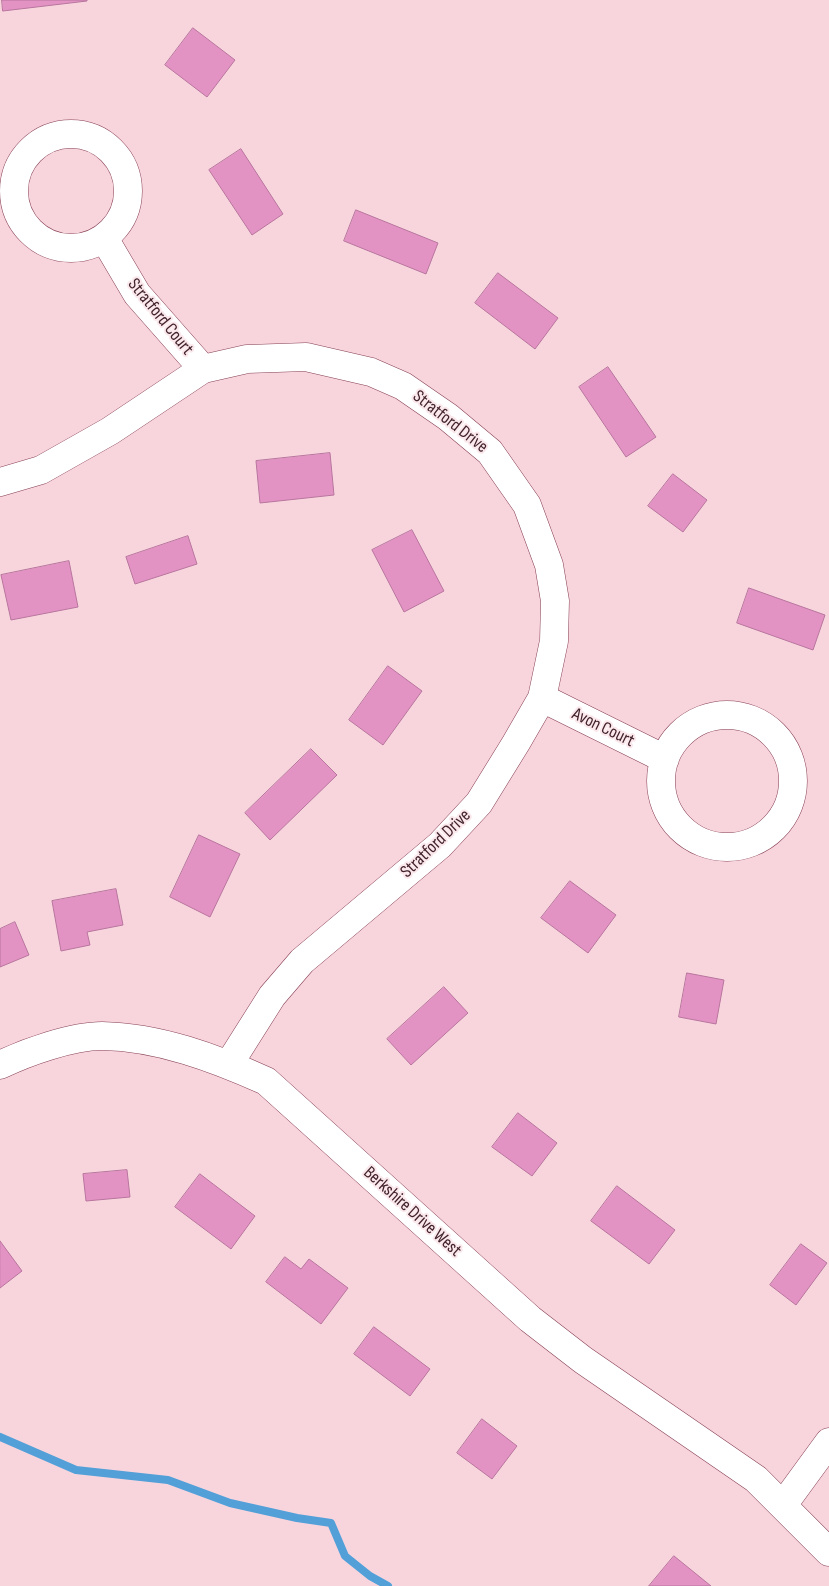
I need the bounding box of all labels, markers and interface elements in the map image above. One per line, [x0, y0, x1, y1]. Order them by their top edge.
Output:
street label: Stratford Court [123, 274, 197, 360]
street label: Stratford Drive [408, 386, 492, 458]
street label: Avon Court [568, 704, 638, 752]
street label: Stratford Drive [396, 805, 476, 883]
street label: Berkshire Drive West [359, 1162, 465, 1262]

